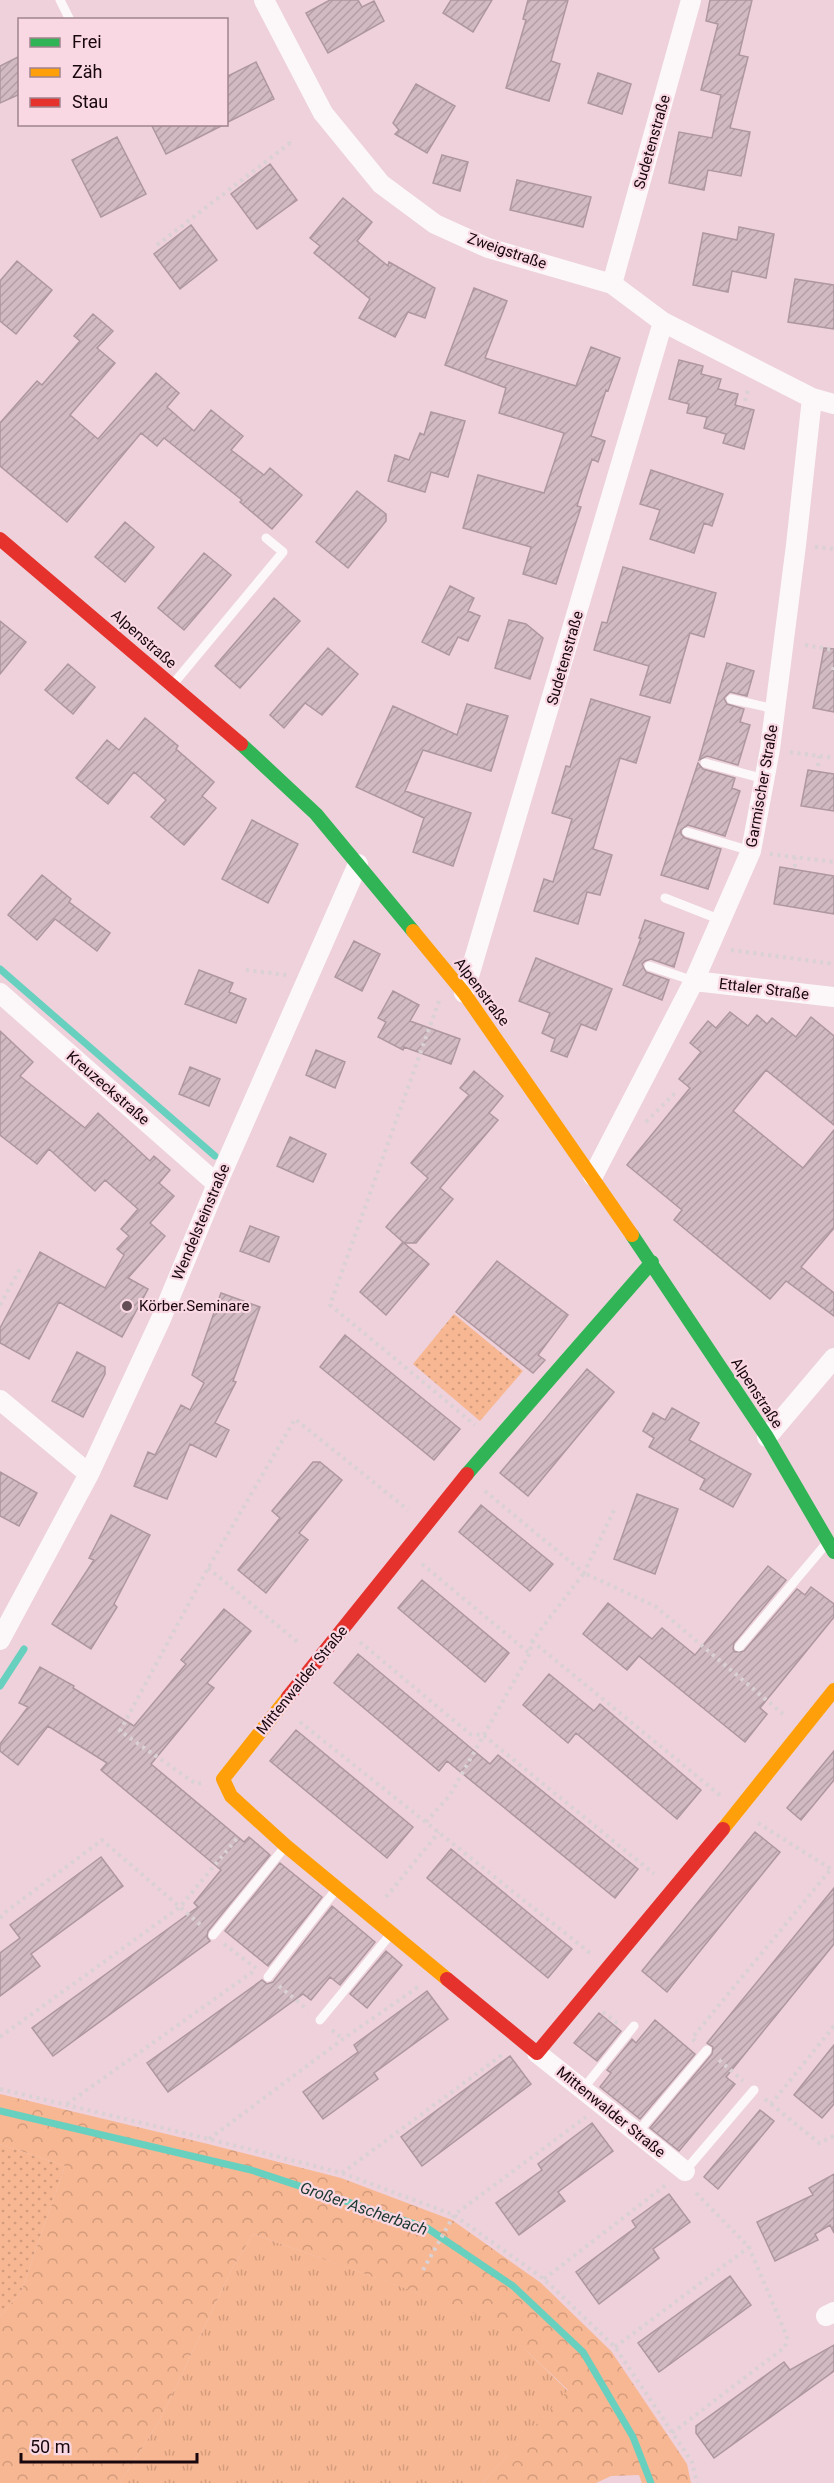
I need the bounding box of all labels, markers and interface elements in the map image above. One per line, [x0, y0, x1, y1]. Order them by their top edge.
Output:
legend [18, 18, 228, 126]
text: Frei [72, 31, 102, 52]
text: Zäh [72, 61, 103, 82]
text: Stau [72, 91, 108, 112]
street label: Sudetenstraße [630, 93, 674, 191]
street label: Zweigstraße [465, 229, 549, 273]
street label: Alpenstraße [108, 606, 180, 672]
street label: Sudetenstraße [543, 609, 587, 707]
street label: Garmischer Straße [742, 723, 782, 849]
street label: Alpenstraße [451, 954, 513, 1030]
street label: Ettaler Straße [718, 975, 810, 1003]
street label: Kreuzeckstraße [63, 1047, 153, 1129]
street label: Wendelsteinstraße [168, 1161, 234, 1283]
place label: Körber.Seminare [139, 1297, 249, 1315]
marker: Körber.Seminare [120, 1299, 134, 1313]
street label: Alpenstraße [728, 1354, 787, 1432]
street label: Mittenwalder Straße [253, 1622, 351, 1738]
street label: Mittenwalder Straße [553, 2063, 669, 2161]
water label: Großer Ascherbach [298, 2178, 430, 2239]
scale bar [21, 2426, 196, 2464]
text: 50 m [30, 2436, 70, 2457]

